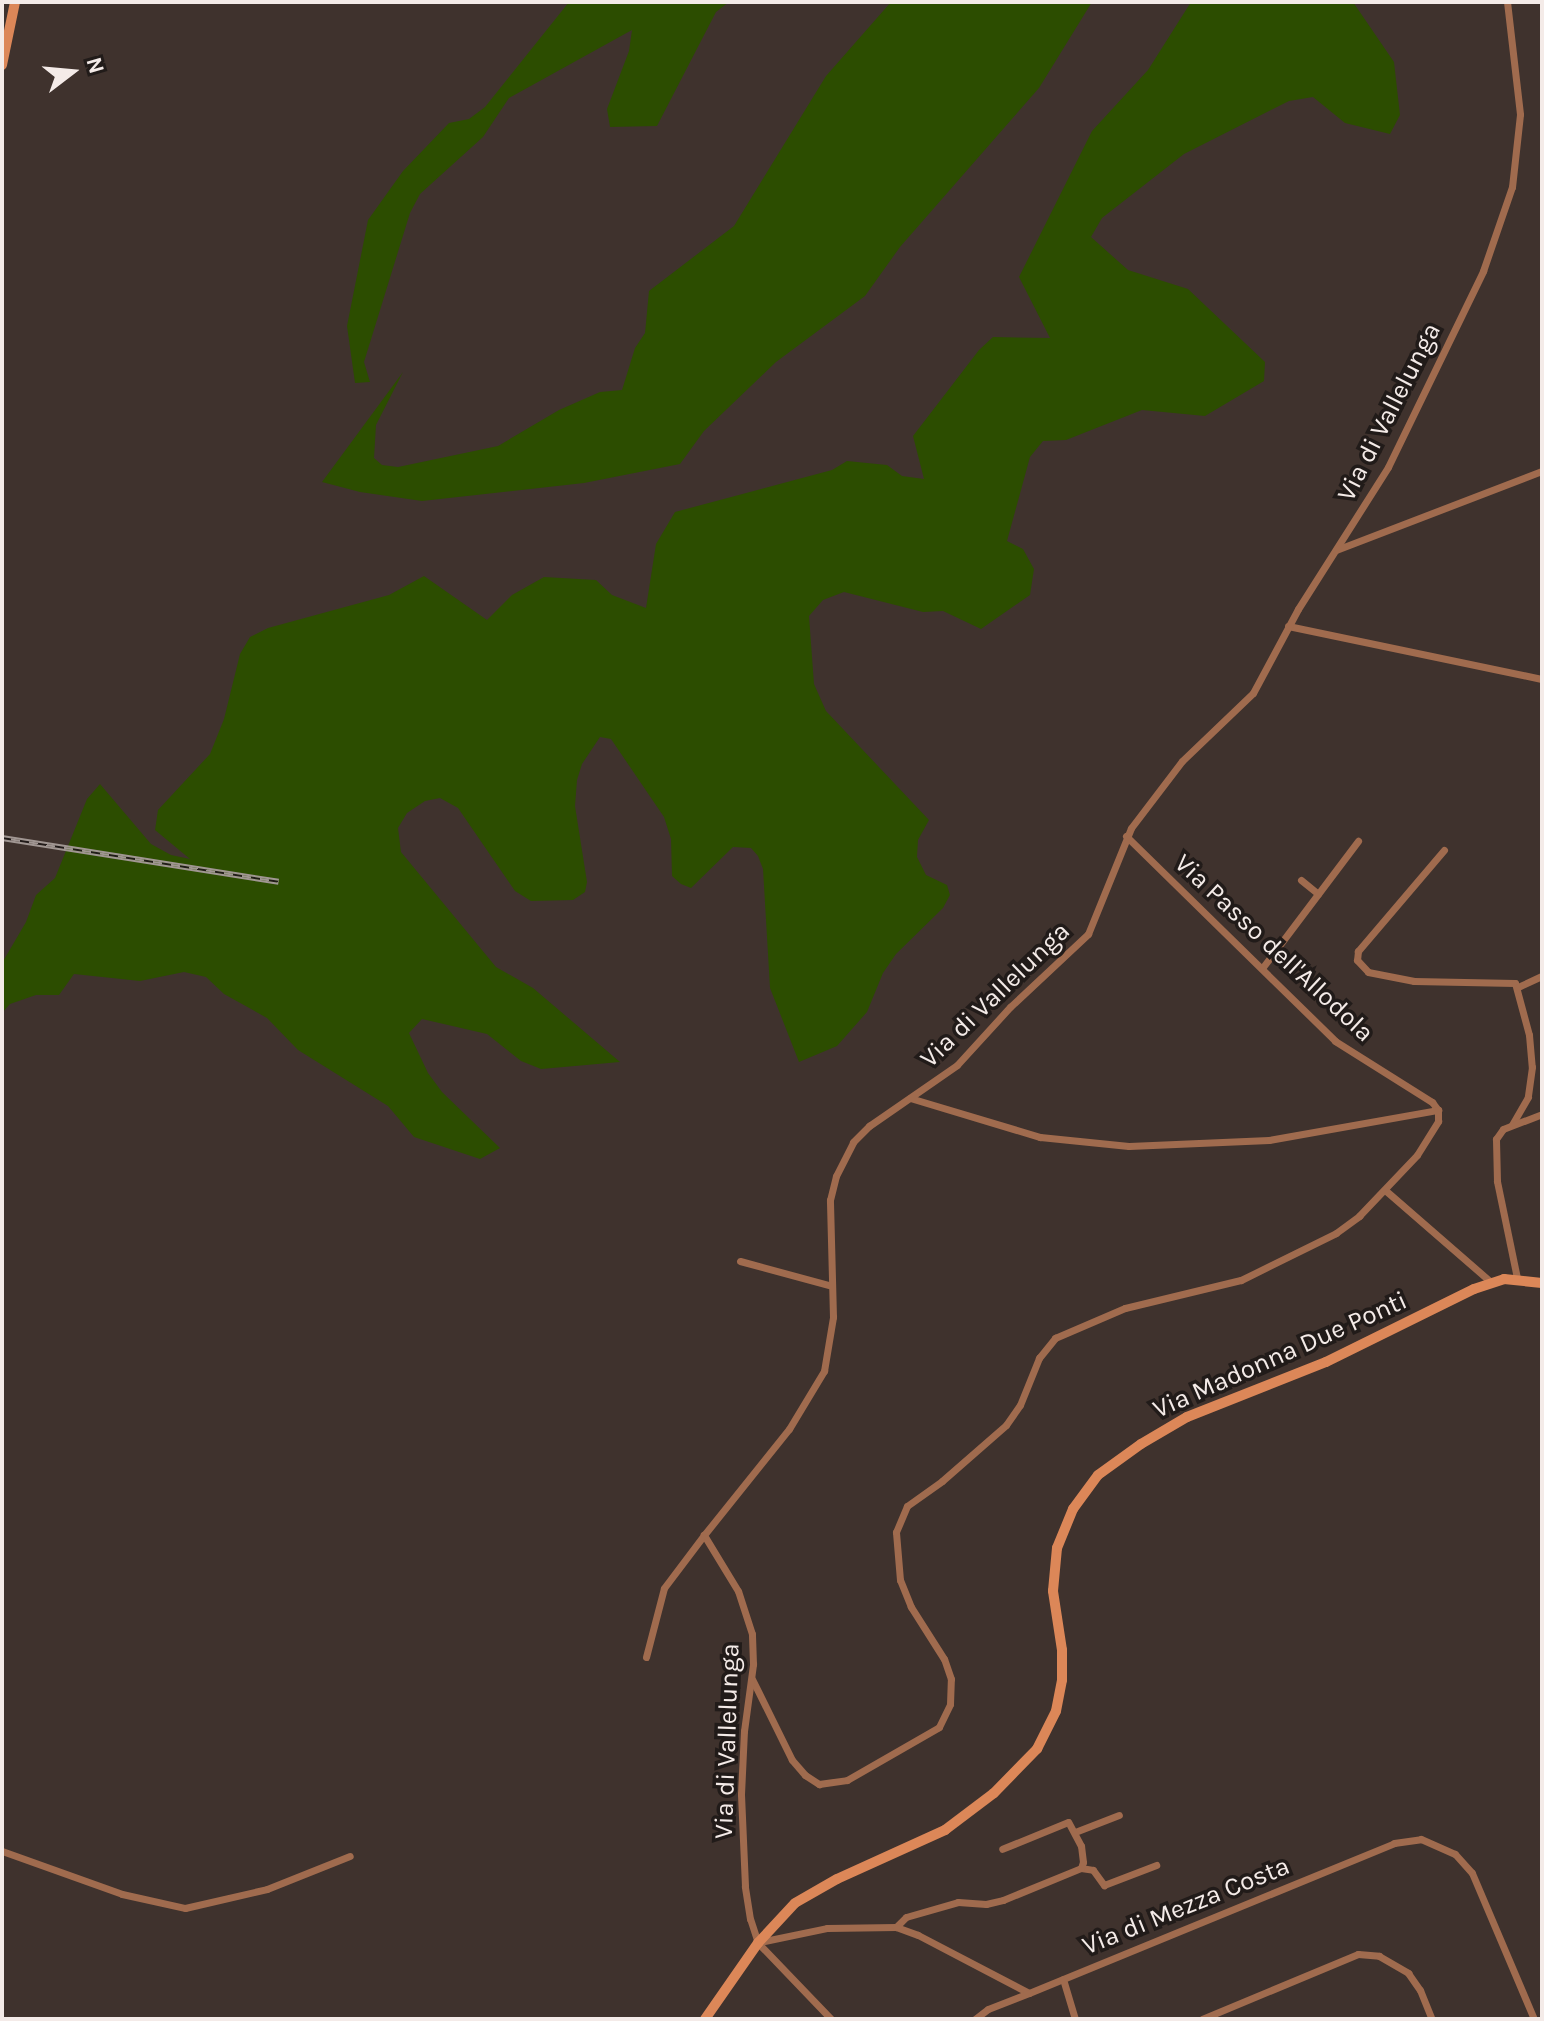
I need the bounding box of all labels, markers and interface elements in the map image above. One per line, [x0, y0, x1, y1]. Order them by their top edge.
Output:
north arrow [32, 32, 112, 112]
text: N [80, 54, 110, 77]
street label: Via di Vallelunga [1331, 318, 1447, 506]
street label: Via Passo dell'Allodola [1168, 848, 1380, 1048]
street label: Via di Vallelunga [914, 916, 1076, 1074]
street label: Via Madonna Due Ponti [1148, 1285, 1412, 1425]
street label: Via di Vallelunga [708, 1643, 746, 1839]
street label: Via di Mezza Costa [1078, 1850, 1294, 1962]

